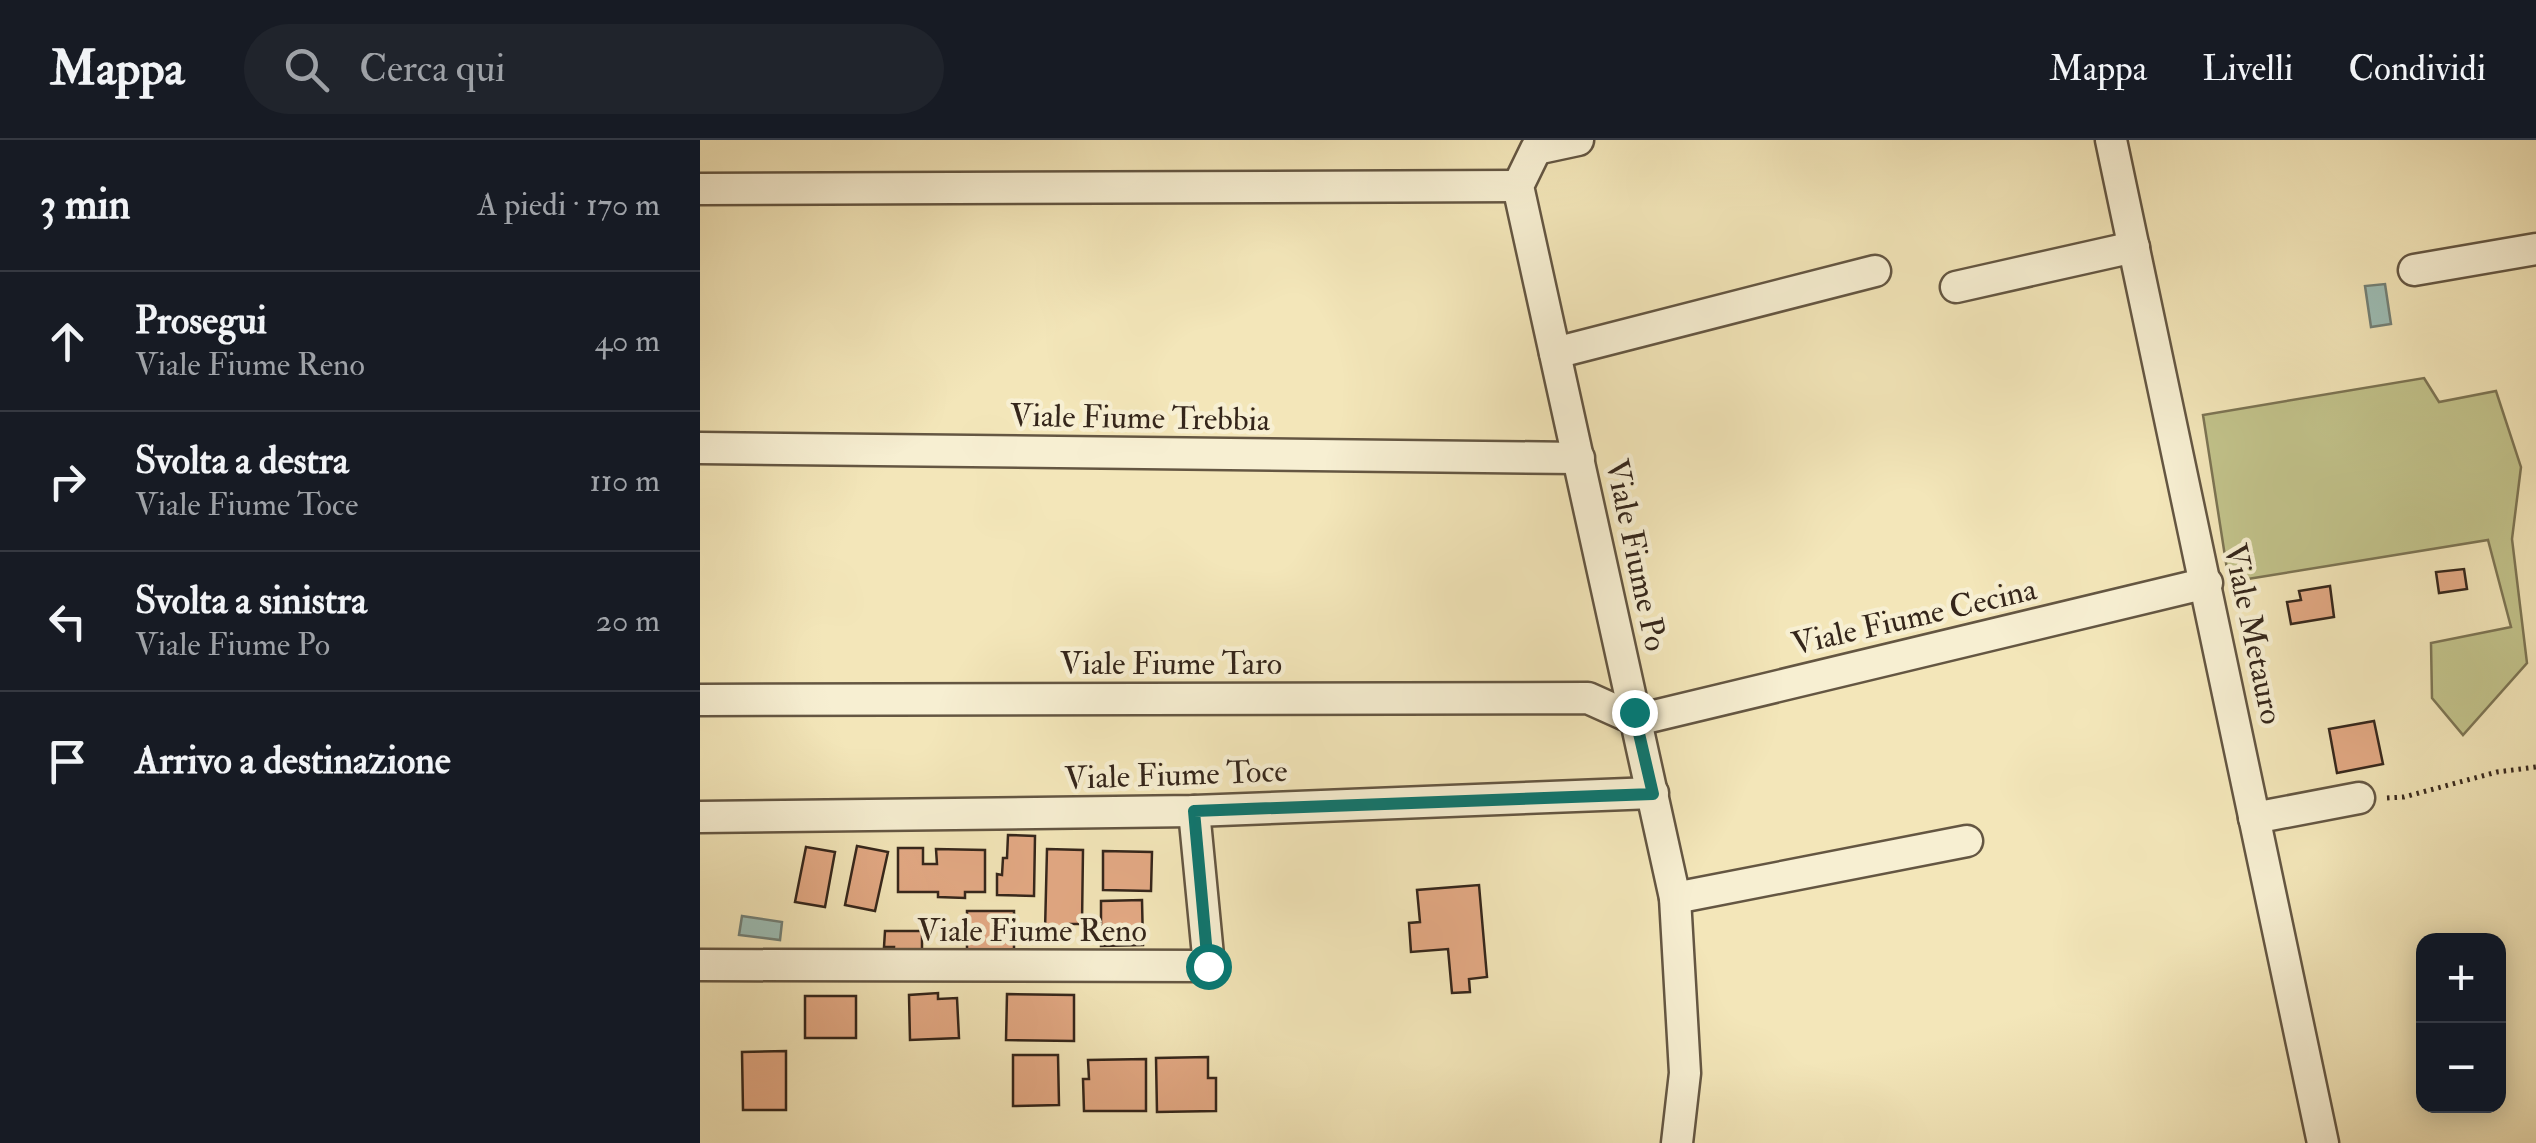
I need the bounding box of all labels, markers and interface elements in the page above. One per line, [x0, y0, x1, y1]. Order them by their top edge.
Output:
search box [244, 24, 944, 114]
text: Mappa [50, 39, 184, 99]
icon: search [279, 42, 334, 97]
text: Cerca qui [359, 45, 505, 93]
text: Mappa [2049, 47, 2147, 91]
text: Livelli [2202, 47, 2293, 91]
text: Condividi [2348, 47, 2486, 91]
text: 3 min [40, 179, 130, 231]
text: A piedi · 170 m [477, 185, 660, 225]
text: Prosegui [135, 297, 267, 345]
icon: ahead [40, 314, 95, 369]
text: 40 m [595, 321, 660, 361]
text: Viale Fiume Reno [135, 345, 365, 385]
street label: Viale Fiume Trebbia [1009, 396, 1271, 440]
text: Svolta a destra [135, 437, 349, 485]
icon: right [40, 454, 95, 509]
street label: Viale Fiume Po [1596, 455, 1676, 655]
text: 110 m [589, 461, 660, 501]
text: Viale Fiume Toce [135, 485, 358, 525]
street label: Viale Metauro [2214, 540, 2292, 728]
street label: Viale Fiume Cecina [1788, 569, 2041, 665]
text: Svolta a sinistra [135, 577, 367, 625]
icon: left [40, 594, 95, 649]
text: 20 m [596, 601, 660, 641]
text: Viale Fiume Po [135, 625, 330, 665]
street label: Viale Fiume Taro [1060, 644, 1282, 684]
route end [1612, 690, 1658, 736]
icon: arrive [40, 734, 95, 789]
text: Arrivo a destinazione [135, 737, 451, 785]
street label: Viale Fiume Toce [1064, 751, 1288, 799]
street label: Viale Fiume Reno [917, 911, 1147, 951]
map controls [2416, 933, 2506, 1113]
button: + [2416, 933, 2506, 1023]
route start [1186, 944, 1232, 990]
button: − [2416, 1023, 2506, 1113]

